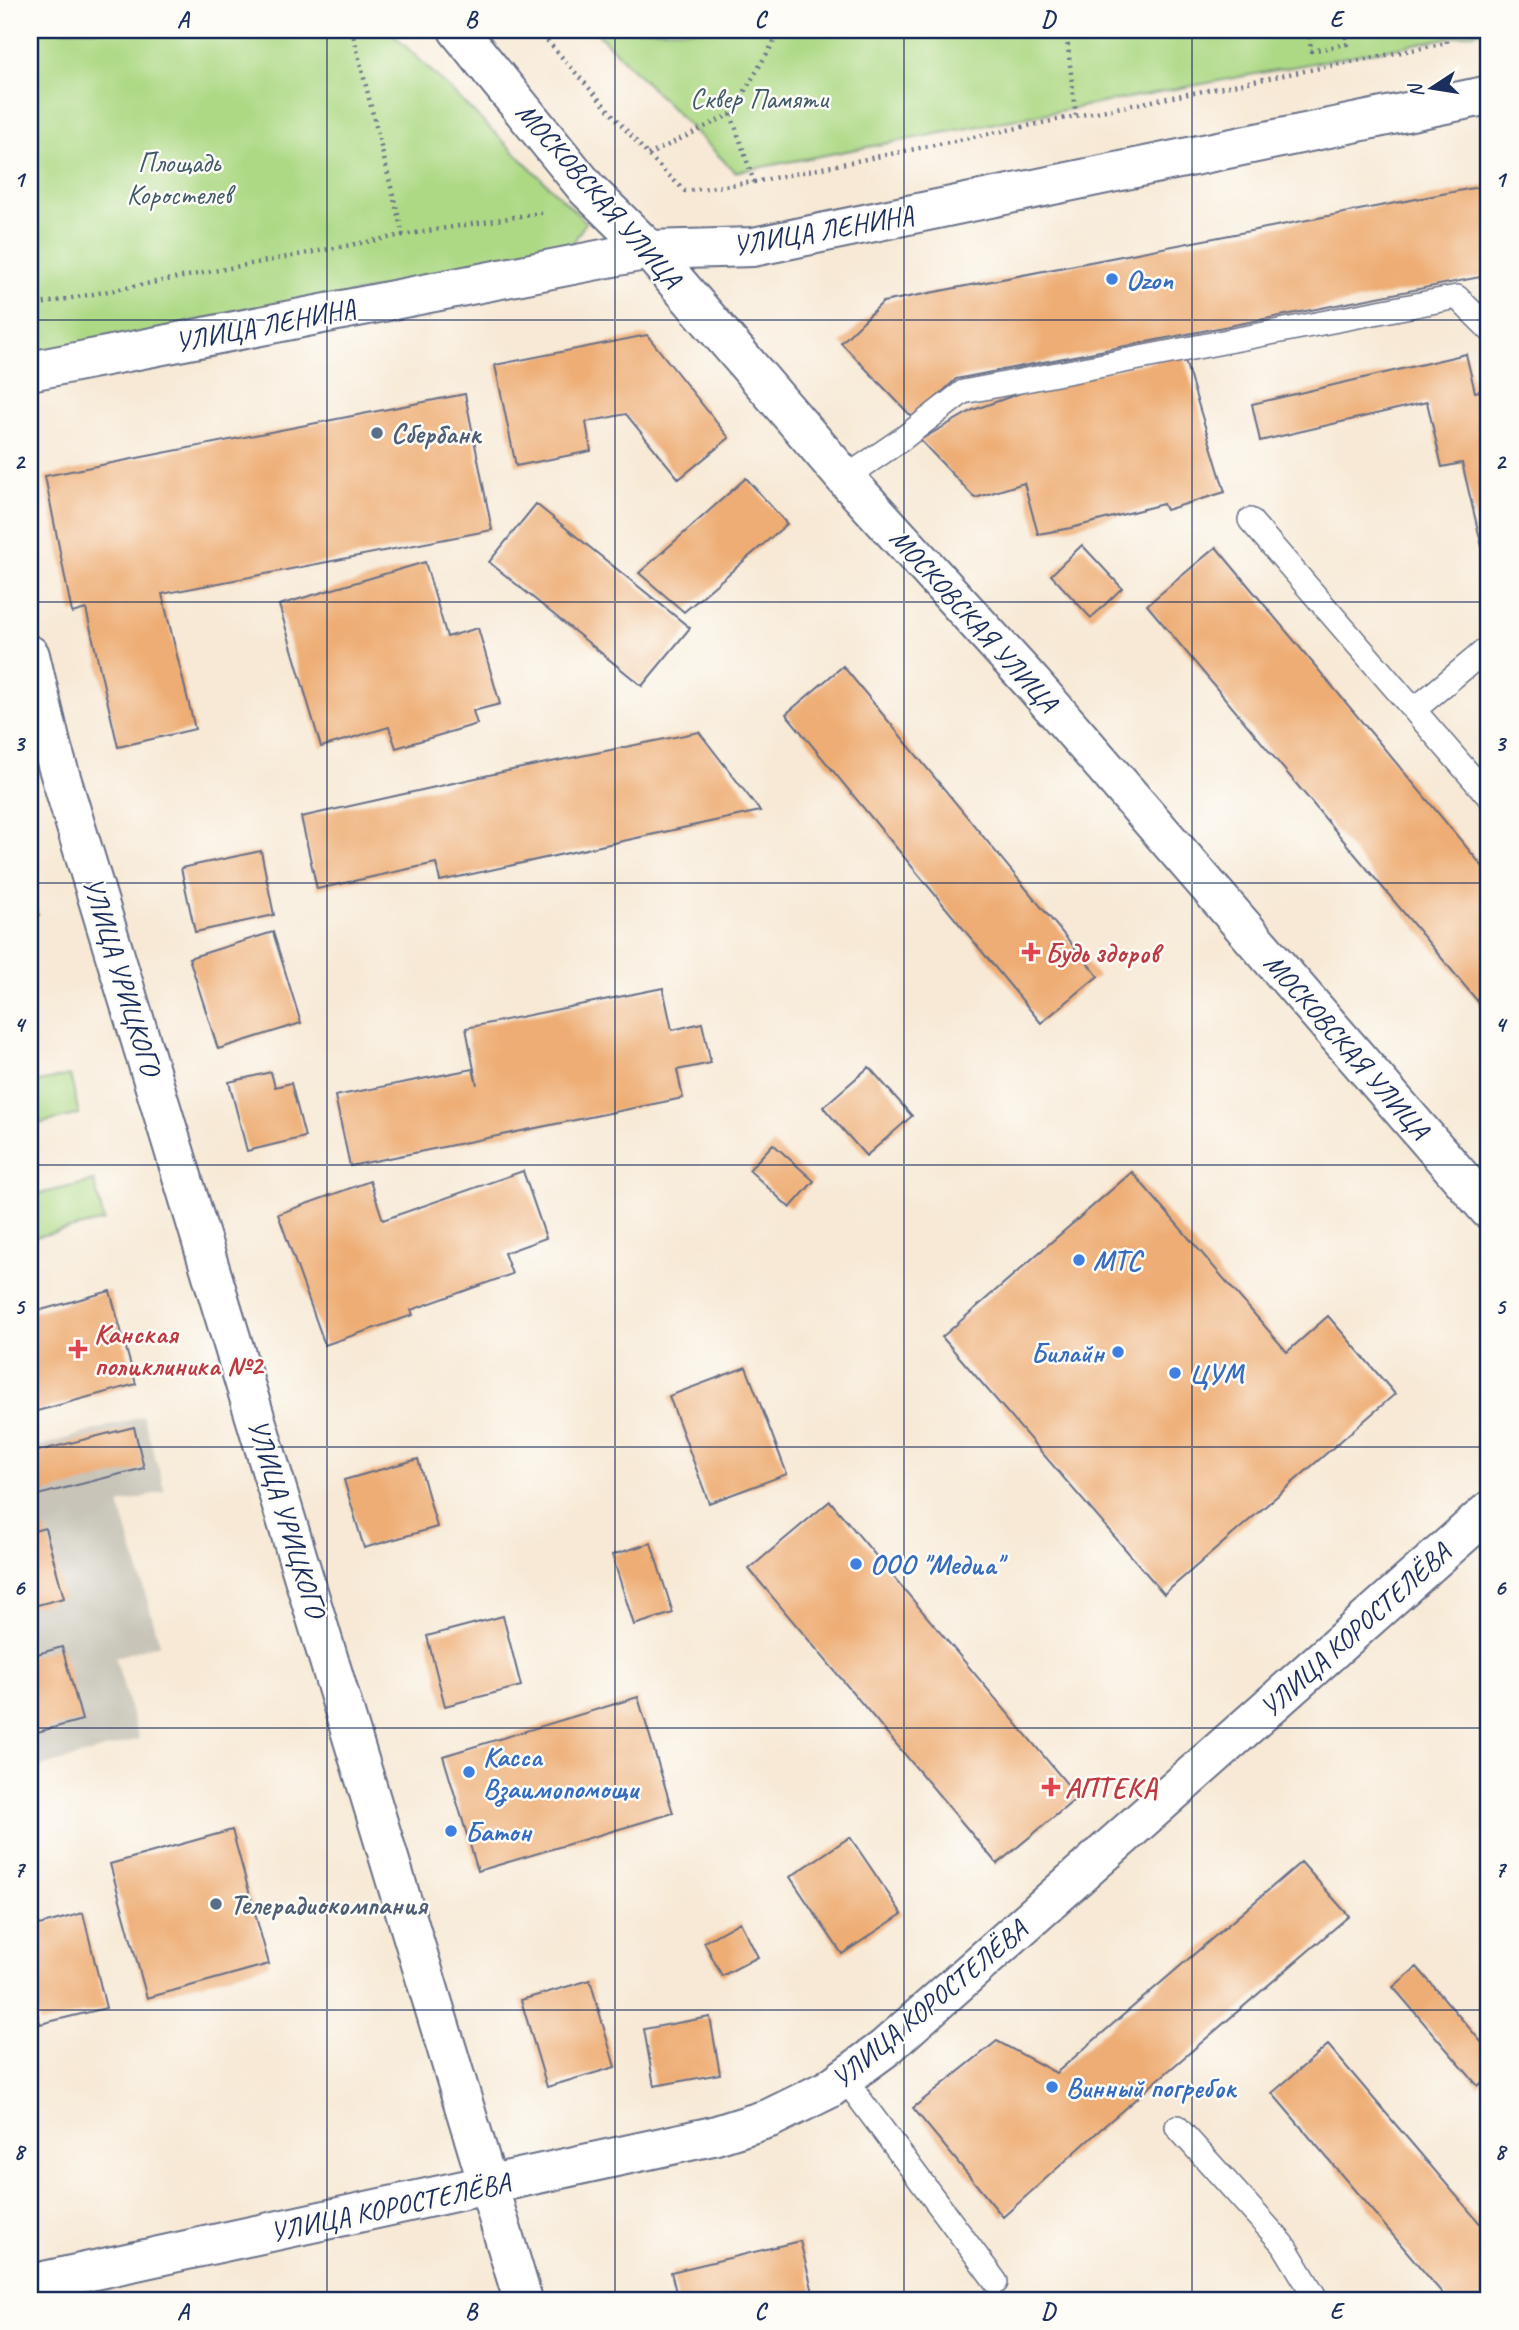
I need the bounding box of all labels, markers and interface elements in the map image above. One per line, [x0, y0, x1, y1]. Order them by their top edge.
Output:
text: A [177, 5, 191, 34]
text: B [465, 5, 479, 34]
text: C [755, 5, 769, 34]
text: D [1041, 5, 1057, 34]
text: E [1330, 5, 1346, 34]
north arrow [1396, 52, 1466, 122]
text: N [1403, 80, 1429, 100]
park label: Сквер Памяти [690, 81, 830, 116]
street label: МОСКОВСКАЯ УЛИЦА [509, 95, 690, 297]
park label: Площадь Коростелев [127, 145, 236, 212]
text: 1 [14, 165, 27, 194]
text: 1 [1495, 165, 1508, 194]
street label: УЛИЦА ЛЕНИНА [730, 197, 917, 263]
place label: Ozon [1126, 262, 1174, 297]
marker: Ozon [1104, 271, 1120, 287]
street label: УЛИЦА ЛЕНИНА [172, 290, 359, 360]
place label: Сбербанк [391, 416, 482, 451]
marker: Сбербанк [369, 425, 385, 441]
text: 2 [14, 447, 27, 476]
text: 2 [1495, 447, 1508, 476]
street label: МОСКОВСКАЯ УЛИЦА [882, 521, 1067, 720]
text: 3 [14, 729, 27, 758]
text: 3 [1495, 729, 1508, 758]
street label: УЛИЦА УРИЦКОГО [75, 873, 170, 1082]
place label: Будь здоров [1045, 935, 1164, 970]
marker: Будь здоров [1023, 944, 1039, 960]
street label: МОСКОВСКАЯ УЛИЦА [1257, 946, 1438, 1148]
text: 4 [14, 1010, 27, 1039]
text: 4 [1495, 1010, 1508, 1039]
place label: МТС [1093, 1243, 1145, 1278]
marker: МТС [1071, 1252, 1087, 1268]
text: 5 [14, 1292, 26, 1321]
text: 5 [1495, 1292, 1507, 1321]
place label: Канская поликлиника №2 [94, 1316, 265, 1383]
place label: Билайн [1031, 1335, 1106, 1370]
marker: Канская поликлиника №2 [68, 1339, 88, 1359]
marker: Билайн [1110, 1344, 1126, 1360]
place label: ЦУМ [1189, 1356, 1245, 1391]
marker: ЦУМ [1167, 1365, 1183, 1381]
street label: УЛИЦА УРИЦКОГО [240, 1415, 335, 1624]
street label: УЛИЦА КОРОСТЕЛЁВА [1252, 1534, 1459, 1725]
place label: ООО "Медиа" [870, 1547, 1008, 1582]
marker: ООО "Медиа" [848, 1556, 864, 1572]
text: 6 [14, 1573, 27, 1602]
text: 6 [1495, 1573, 1508, 1602]
place label: Касса Взаимопомощи [483, 1739, 640, 1807]
marker: Касса Взаимопомощи [461, 1764, 477, 1780]
place label: АПТЕКА [1065, 1770, 1159, 1805]
marker: АПТЕКА [1043, 1779, 1059, 1795]
place label: Батон [465, 1814, 532, 1849]
marker: Батон [443, 1823, 459, 1839]
text: 7 [14, 1855, 27, 1884]
text: 7 [1495, 1855, 1508, 1884]
place label: Телерадиокомпания [230, 1887, 429, 1922]
marker: Телерадиокомпания [208, 1896, 224, 1912]
street label: УЛИЦА КОРОСТЕЛЁВА [824, 1911, 1035, 2096]
place label: Винный погребок [1066, 2070, 1237, 2105]
marker: Винный погребок [1044, 2079, 1060, 2095]
text: 8 [14, 2137, 27, 2166]
text: 8 [1495, 2137, 1508, 2166]
street label: УЛИЦА КОРОСТЕЛЁВА [267, 2164, 515, 2250]
text: A [177, 2297, 191, 2326]
text: B [465, 2297, 479, 2326]
text: C [755, 2297, 769, 2326]
text: D [1041, 2297, 1057, 2326]
text: E [1330, 2297, 1346, 2326]

